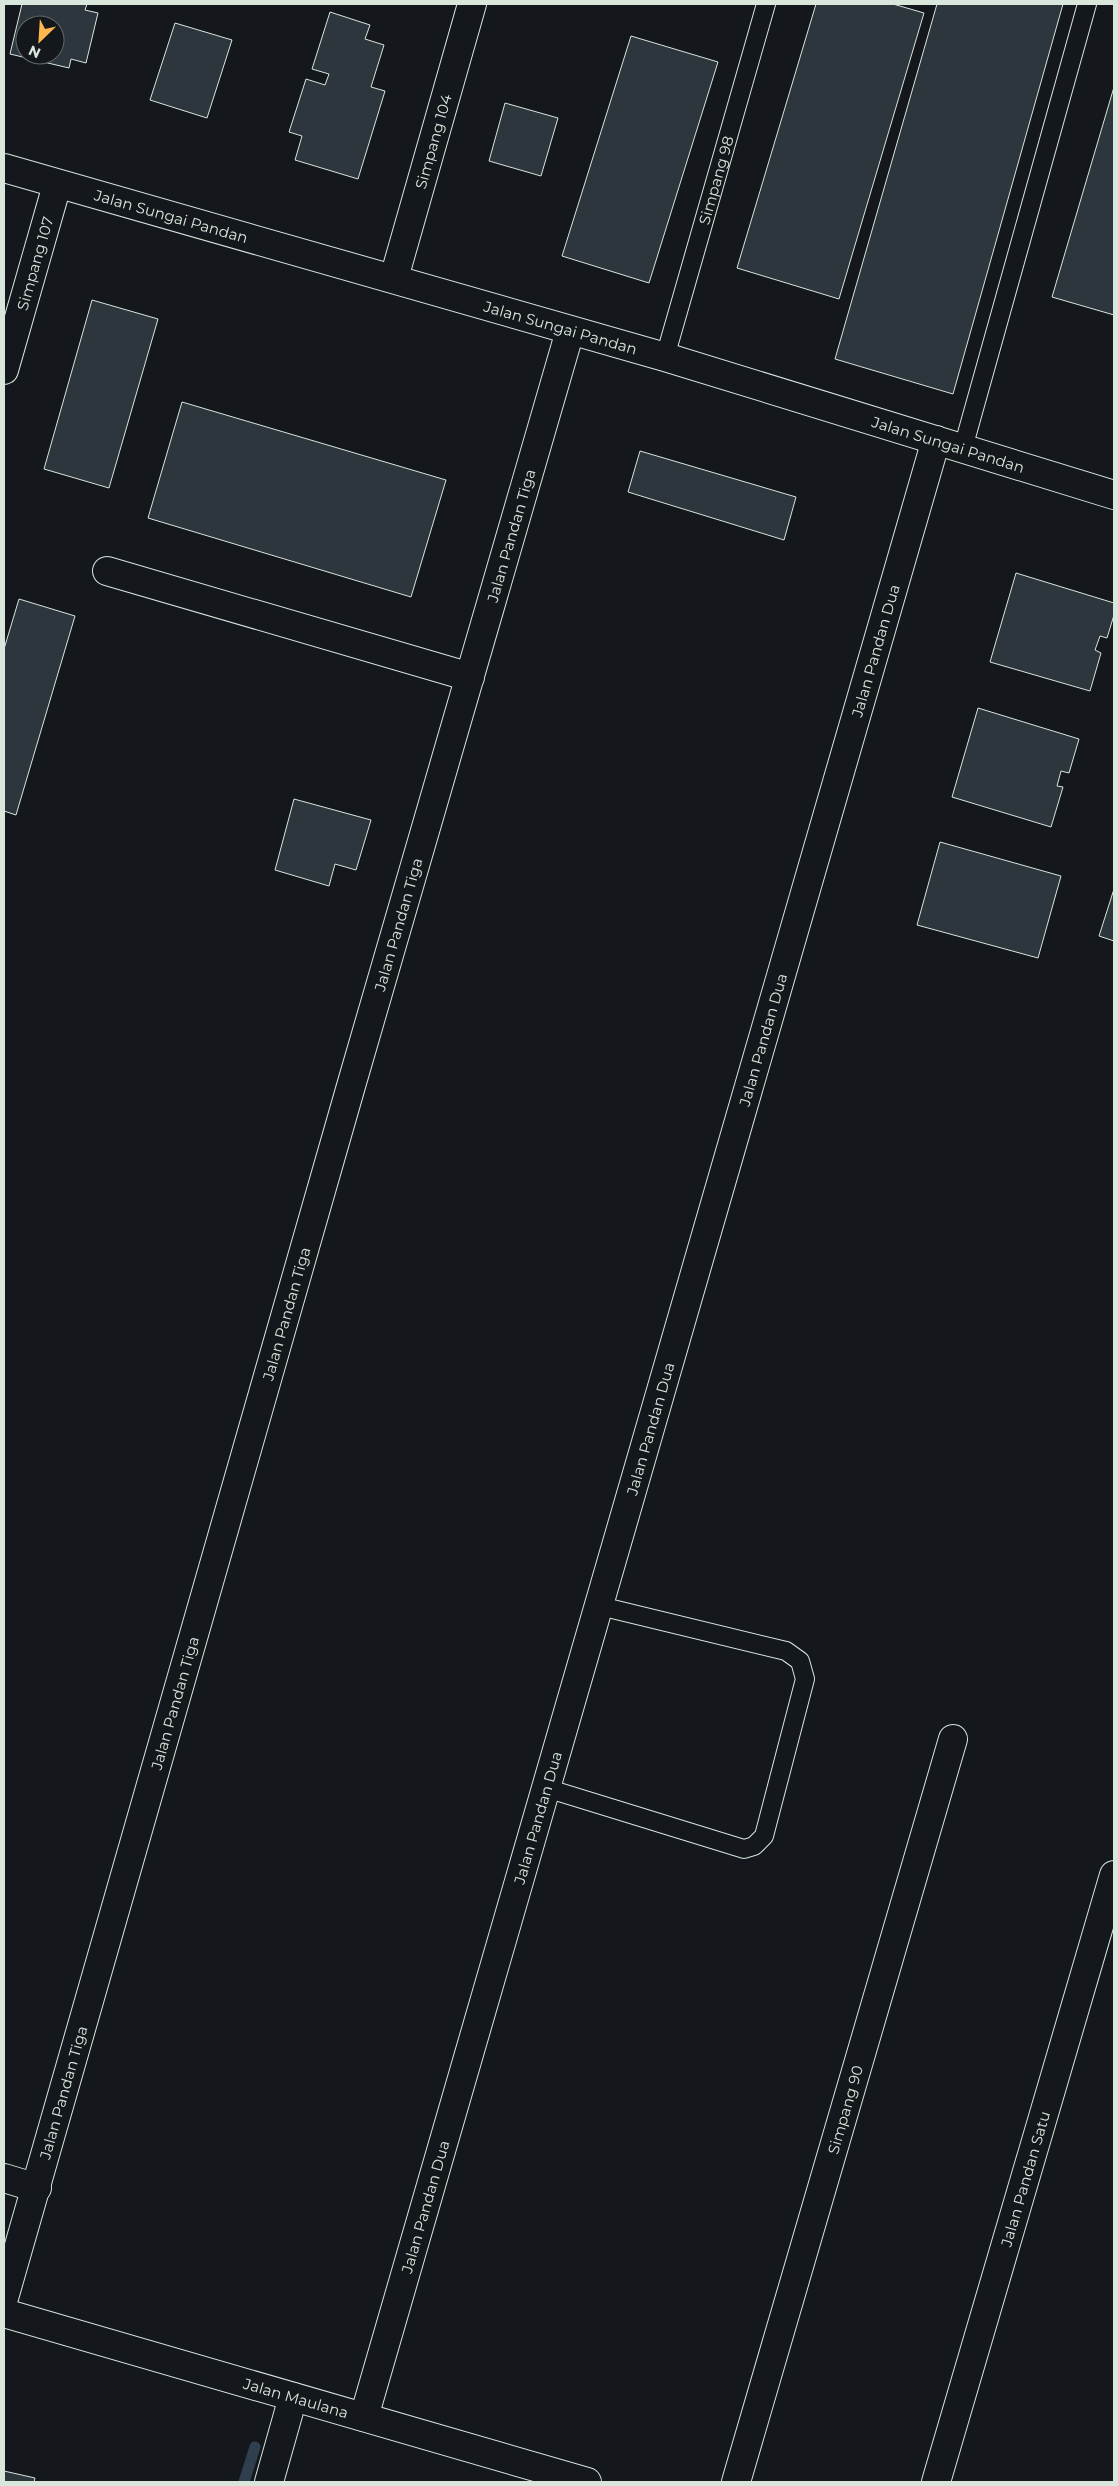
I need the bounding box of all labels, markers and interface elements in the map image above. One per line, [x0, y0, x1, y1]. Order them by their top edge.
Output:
north arrow [15, 15, 65, 65]
text: N [26, 41, 43, 62]
street label: Simpang 104 [410, 92, 455, 191]
street label: Simpang 98 [694, 134, 737, 227]
street label: Jalan Sungai Pandan [91, 185, 250, 247]
street label: Simpang 107 [12, 214, 57, 312]
street label: Jalan Sungai Pandan [481, 296, 640, 358]
street label: Jalan Sungai Pandan [869, 411, 1027, 476]
street label: Jalan Pandan Tiga [482, 467, 539, 605]
street label: Jalan Pandan Dua [847, 582, 903, 720]
street label: Jalan Pandan Tiga [369, 856, 426, 994]
street label: Jalan Pandan Dua [734, 971, 791, 1109]
street label: Jalan Pandan Tiga [257, 1245, 314, 1383]
street label: Jalan Pandan Dua [621, 1360, 678, 1498]
street label: Jalan Pandan Tiga [146, 1634, 202, 1773]
street label: Jalan Pandan Dua [509, 1749, 566, 1887]
street label: Jalan Pandan Tiga [35, 2023, 91, 2162]
street label: Simpang 90 [823, 2063, 867, 2156]
street label: Jalan Pandan Satu [996, 2109, 1054, 2250]
street label: Jalan Pandan Dua [396, 2138, 453, 2276]
street label: Jalan Maulana [240, 2373, 351, 2422]

